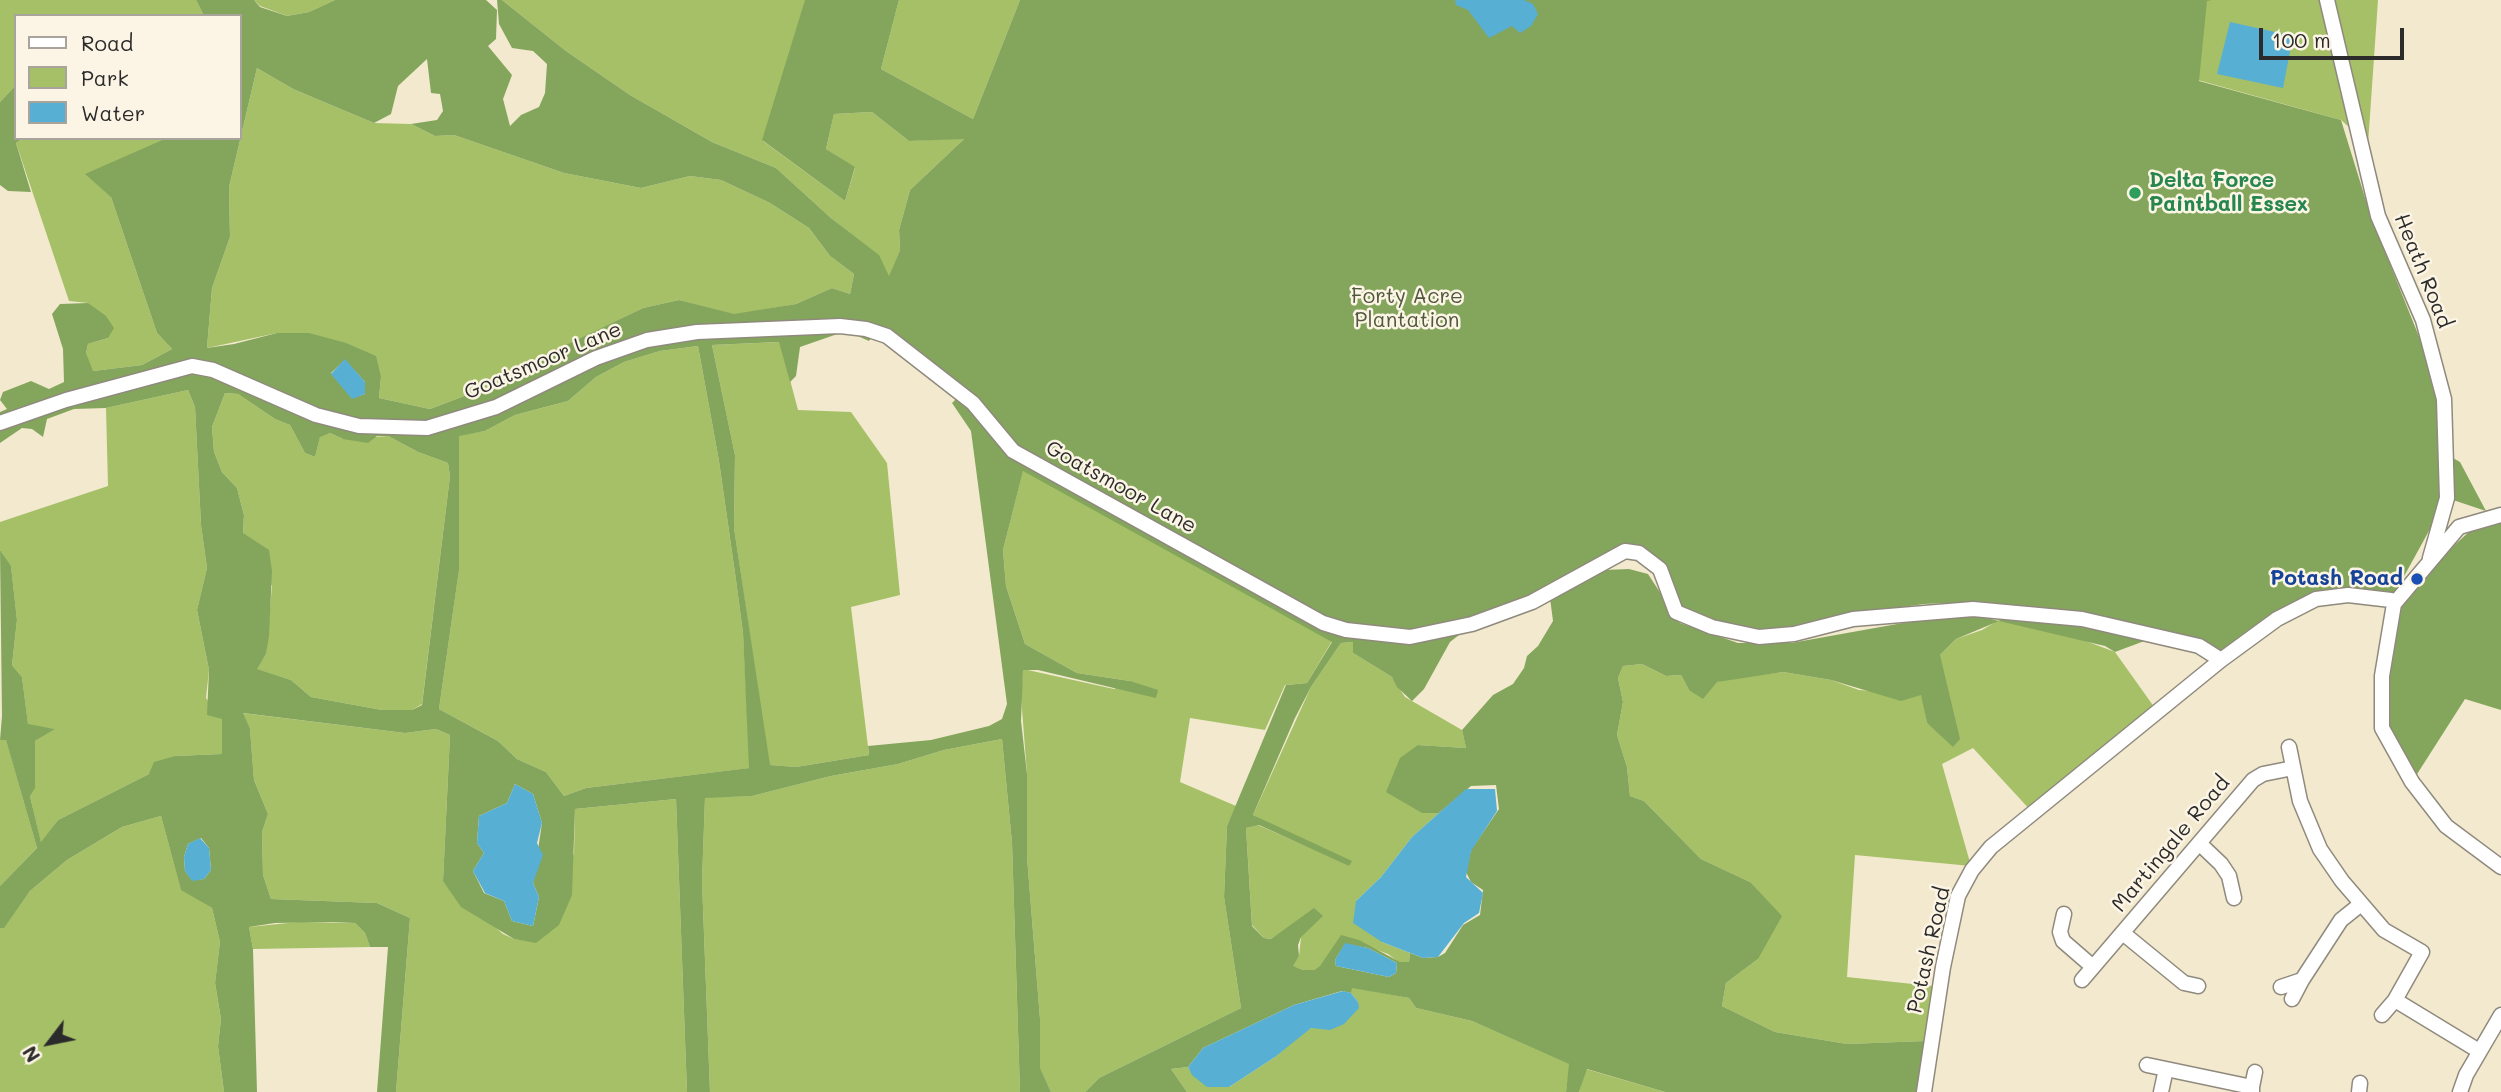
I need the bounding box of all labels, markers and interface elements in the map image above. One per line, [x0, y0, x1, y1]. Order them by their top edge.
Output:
legend [14, 14, 242, 140]
scale bar [2263, 14, 2408, 58]
text: 100 m [2272, 26, 2331, 53]
text: Road [81, 29, 133, 56]
text: Park [81, 64, 129, 91]
text: Water [81, 99, 145, 126]
place label: Delta Force Paintball Essex [2149, 168, 2308, 218]
marker: Delta Force Paintball Essex [2127, 185, 2143, 201]
street label: Heath Road [2389, 210, 2457, 332]
park label: Forty Acre Plantation [1351, 284, 1463, 334]
street label: Goatsmoor Lane [461, 317, 625, 405]
street label: Goatsmoor Lane [1041, 435, 1201, 539]
place label: Potash Road [2270, 566, 2403, 592]
marker: Potash Road [2409, 571, 2425, 587]
street label: Martingale Road [2107, 771, 2235, 917]
street label: Potash Road [1902, 884, 1956, 1016]
north arrow [14, 1008, 84, 1078]
text: N [16, 1042, 45, 1067]

